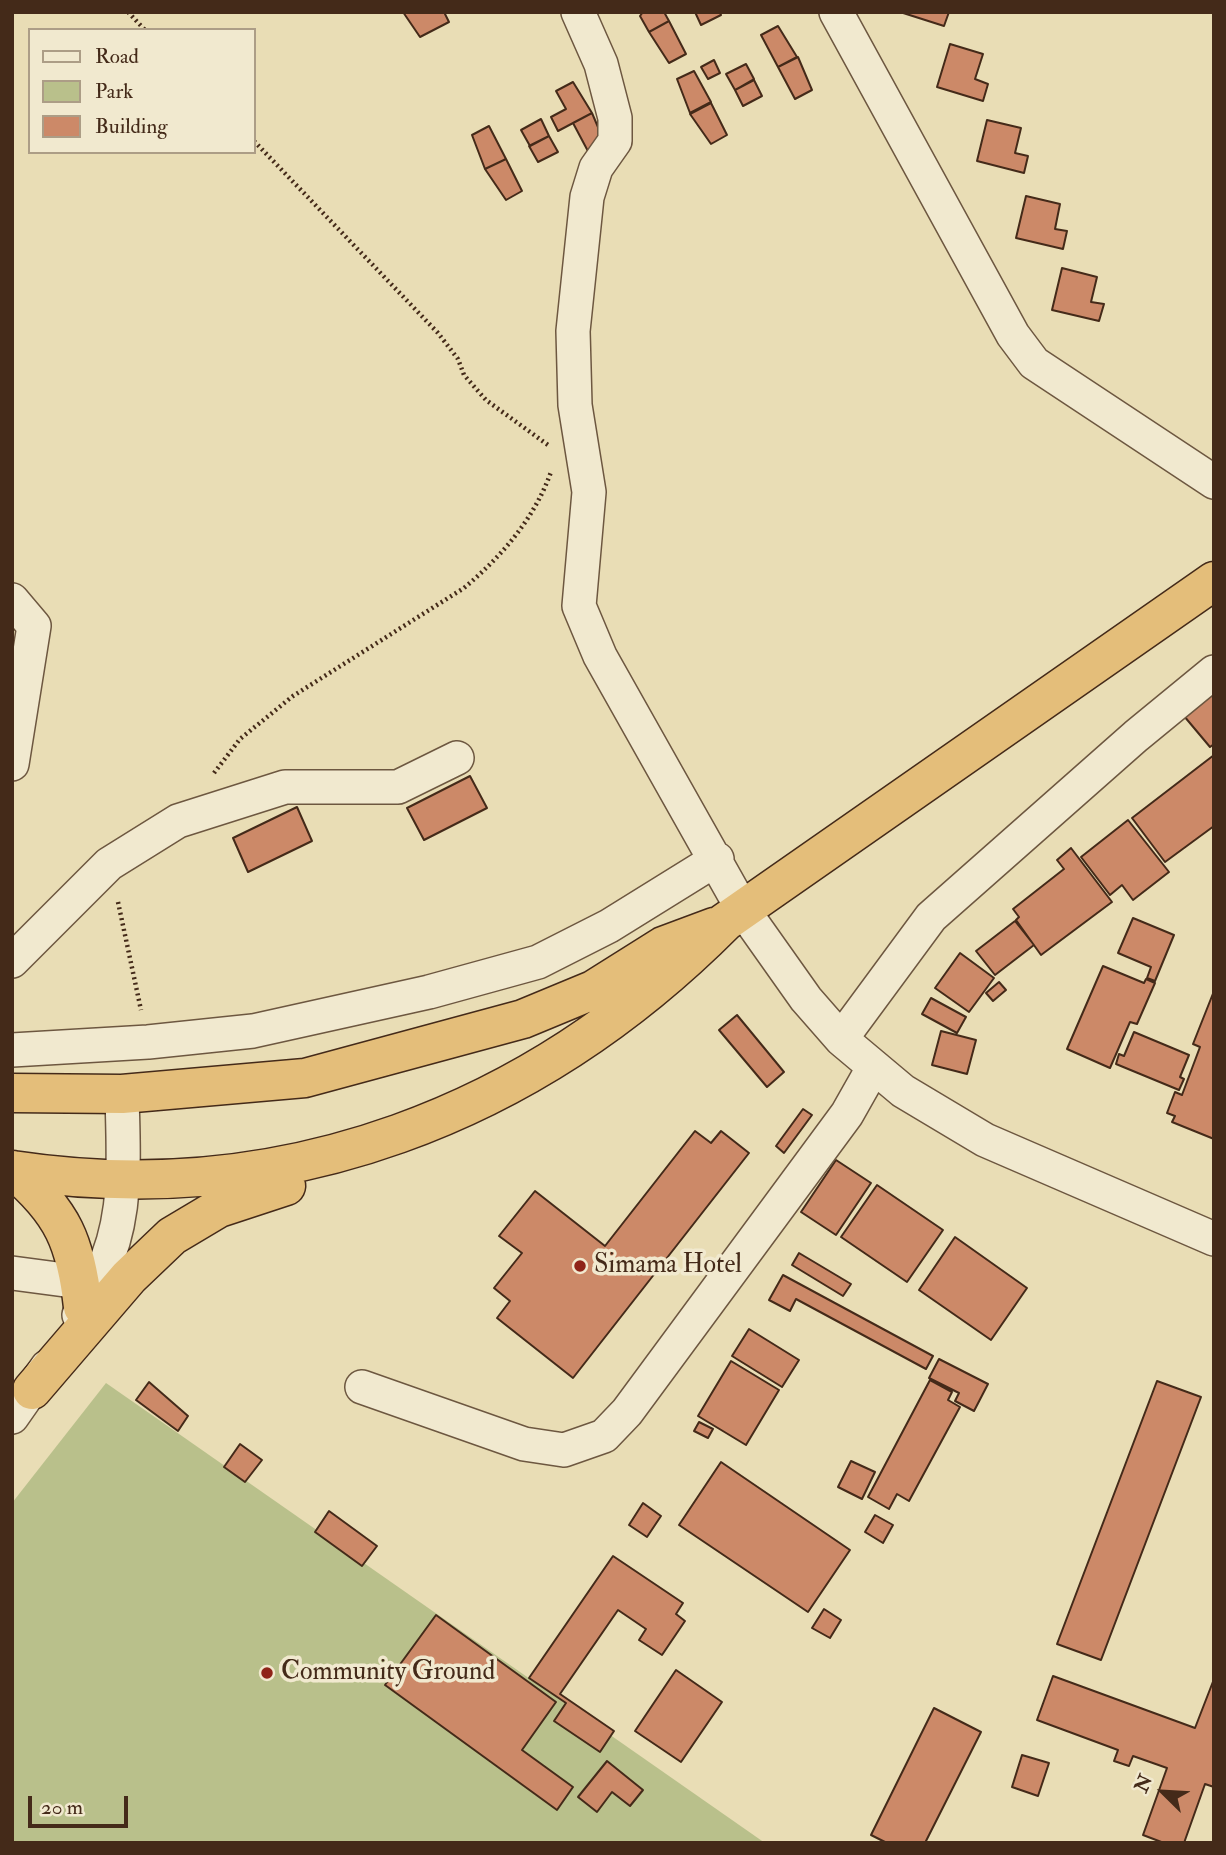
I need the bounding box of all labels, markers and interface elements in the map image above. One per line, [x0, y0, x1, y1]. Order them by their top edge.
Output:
legend [28, 28, 256, 154]
text: Road [95, 43, 139, 70]
text: Park [95, 78, 133, 105]
text: Building [95, 113, 168, 140]
place label: Simama Hotel [594, 1250, 742, 1282]
marker: Simama Hotel [572, 1258, 588, 1274]
place label: Community Ground [281, 1657, 495, 1689]
marker: Community Ground [259, 1665, 275, 1681]
north arrow [1128, 1757, 1198, 1827]
text: N [1129, 1771, 1158, 1796]
scale bar [32, 1782, 131, 1826]
text: 20 m [41, 1794, 83, 1821]

